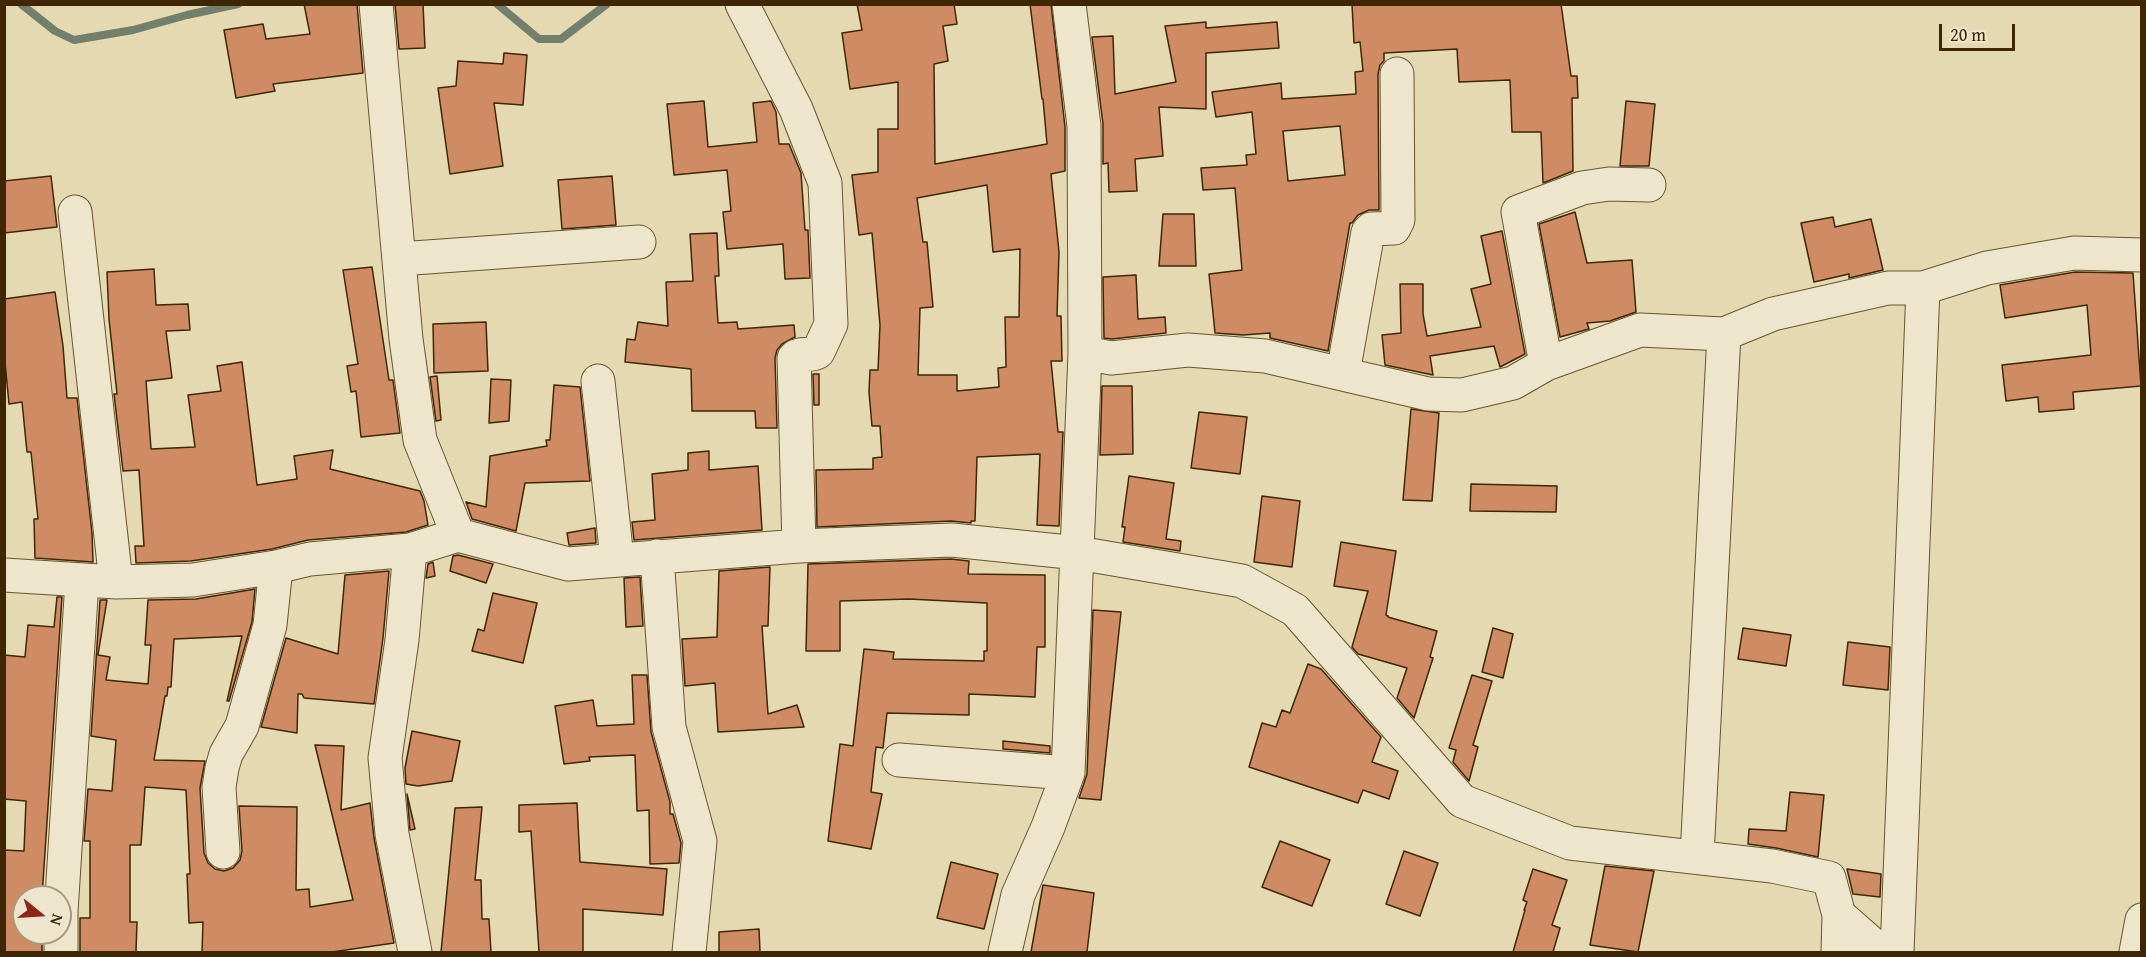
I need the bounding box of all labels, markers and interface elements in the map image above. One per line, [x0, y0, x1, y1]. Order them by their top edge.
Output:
scale bar [1942, 12, 2018, 50]
text: 20 m [1950, 21, 1986, 48]
north arrow [12, 885, 72, 945]
text: N [44, 911, 70, 929]

